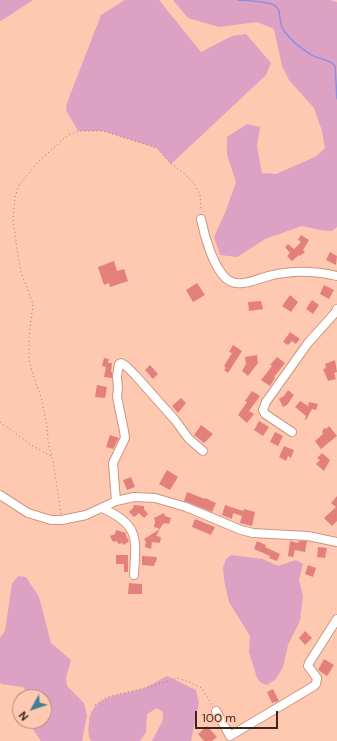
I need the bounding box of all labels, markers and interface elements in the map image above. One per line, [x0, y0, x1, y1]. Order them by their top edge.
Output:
north arrow [12, 689, 52, 729]
scale bar [197, 703, 280, 729]
text: N [16, 708, 32, 724]
text: 100 m [202, 710, 236, 726]

